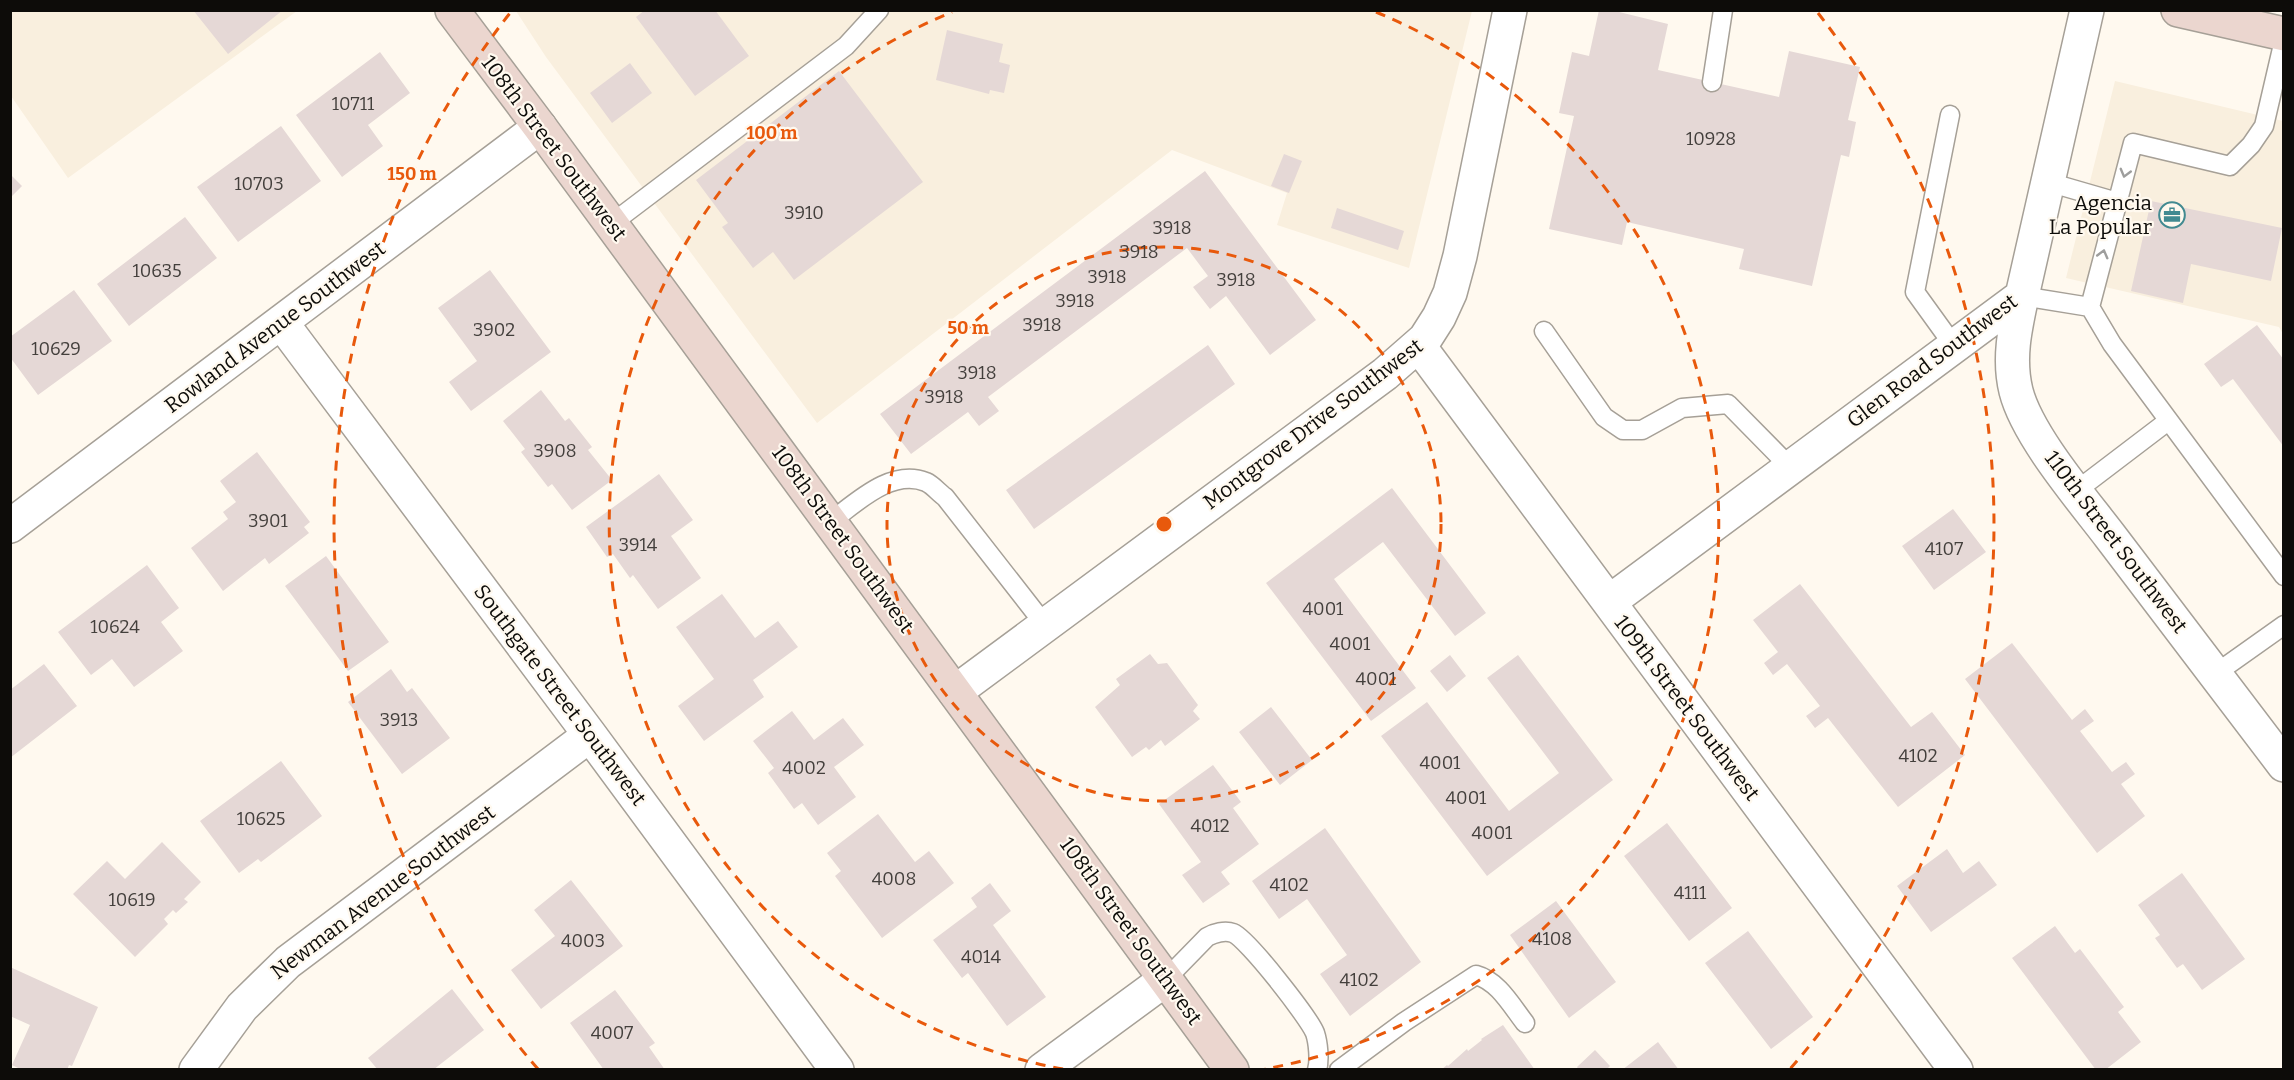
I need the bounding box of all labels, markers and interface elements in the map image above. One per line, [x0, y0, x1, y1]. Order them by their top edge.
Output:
street label: 108th Street Southwest [476, 50, 632, 246]
house number: 10711 [332, 93, 375, 115]
text: 100 m [746, 122, 798, 144]
house number: 10928 [1686, 128, 1736, 150]
text: 150 m [387, 163, 437, 185]
one-way arrow [2120, 167, 2132, 177]
house number: 10703 [234, 173, 284, 195]
place label: Agencia La Popular [2049, 190, 2153, 240]
office icon: Agencia La Popular [2157, 200, 2187, 230]
house number: 3910 [784, 202, 824, 224]
house number: 3918 [1153, 217, 1191, 239]
street label: Rowland Avenue Southwest [159, 235, 391, 419]
house number: 3918 [1120, 241, 1158, 263]
one-way arrow [2096, 250, 2109, 260]
house number: 10635 [132, 260, 182, 282]
house number: 3918 [1088, 266, 1126, 288]
house number: 3918 [1217, 269, 1255, 291]
street label: Glen Road Southwest [1842, 288, 2023, 434]
house number: 3918 [1056, 290, 1094, 312]
house number: 3918 [1023, 314, 1061, 336]
text: 50 m [947, 317, 989, 339]
house number: 3902 [473, 319, 515, 341]
street label: Montgrove Drive Southwest [1198, 333, 1428, 515]
house number: 10629 [31, 338, 81, 360]
house number: 3918 [958, 362, 996, 384]
house number: 3918 [925, 386, 963, 408]
house number: 3908 [533, 440, 577, 462]
street label: 108th Street Southwest [766, 440, 920, 638]
street label: 110th Street Southwest [2039, 446, 2193, 639]
house number: 3901 [248, 510, 288, 532]
centre of rings [1154, 514, 1174, 534]
house number: 3914 [619, 534, 658, 556]
house number: 4107 [1925, 538, 1963, 560]
street label: Southgate Street Southwest [468, 579, 652, 811]
house number: 4001 [1303, 598, 1344, 620]
street label: 109th Street Southwest [1609, 610, 1765, 806]
house number: 10624 [90, 616, 140, 638]
house number: 4001 [1330, 633, 1371, 655]
house number: 4001 [1356, 668, 1397, 690]
house number: 3913 [380, 709, 418, 731]
house number: 4102 [1898, 745, 1938, 767]
house number: 4001 [1420, 752, 1461, 774]
house number: 4002 [782, 757, 826, 779]
house number: 4001 [1446, 787, 1487, 809]
street label: Newman Avenue Southwest [266, 799, 501, 985]
house number: 10625 [237, 808, 285, 830]
house number: 4012 [1190, 815, 1230, 837]
house number: 4001 [1472, 822, 1513, 844]
street label: 108th Street Southwest [1054, 832, 1208, 1030]
house number: 4008 [872, 868, 916, 890]
house number: 4102 [1269, 874, 1309, 896]
house number: 4111 [1674, 882, 1707, 904]
house number: 10619 [108, 889, 156, 911]
house number: 4108 [1532, 928, 1572, 950]
house number: 4003 [561, 930, 605, 952]
house number: 4014 [961, 946, 1001, 968]
house number: 4102 [1339, 969, 1379, 991]
house number: 4007 [591, 1022, 633, 1044]

